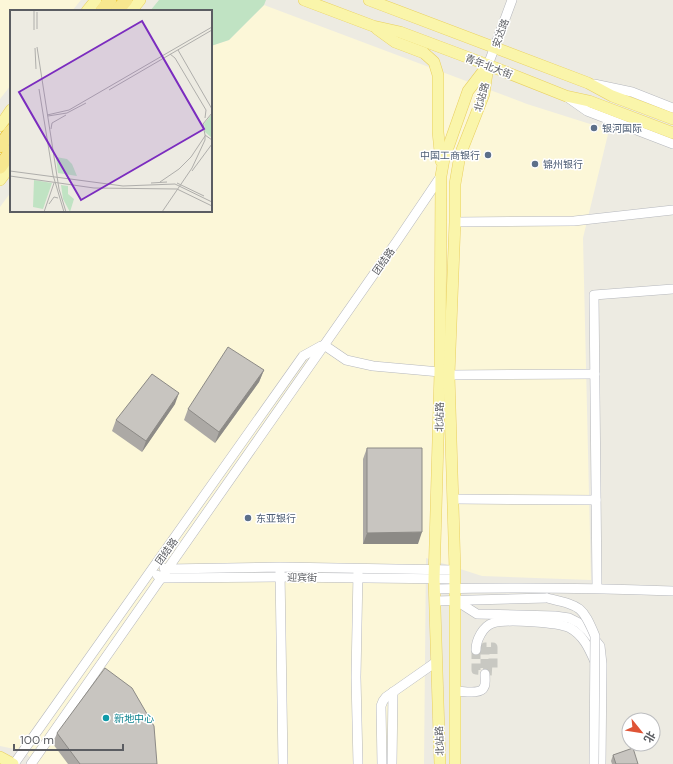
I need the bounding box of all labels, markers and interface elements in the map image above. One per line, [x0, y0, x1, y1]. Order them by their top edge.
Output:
inset map [10, 10, 212, 212]
street label: 安达路 [489, 17, 512, 49]
street label: 青年北大街 [463, 51, 514, 81]
street label: 北站路 [471, 81, 492, 113]
place label: 银河国际 [602, 122, 642, 135]
marker: 银河国际 [589, 123, 599, 133]
place label: 中国工商银行 [420, 149, 480, 162]
marker: 中国工商银行 [483, 150, 493, 160]
place label: 锦州银行 [543, 158, 583, 171]
marker: 锦州银行 [530, 159, 540, 169]
street label: 团结路 [369, 245, 397, 277]
street label: 北站路 [433, 402, 446, 432]
place label: 东亚银行 [256, 512, 296, 525]
marker: 东亚银行 [243, 513, 253, 523]
street label: 团结路 [152, 535, 180, 567]
street label: 迎宾街 [287, 571, 317, 584]
place label: 新地中心 [114, 712, 154, 725]
north arrow [621, 712, 661, 752]
marker: 新地中心 [101, 713, 111, 723]
scale bar [14, 726, 123, 752]
street label: 北站路 [432, 726, 447, 756]
text: 北 [641, 729, 658, 745]
text: 100 m [20, 732, 54, 748]

